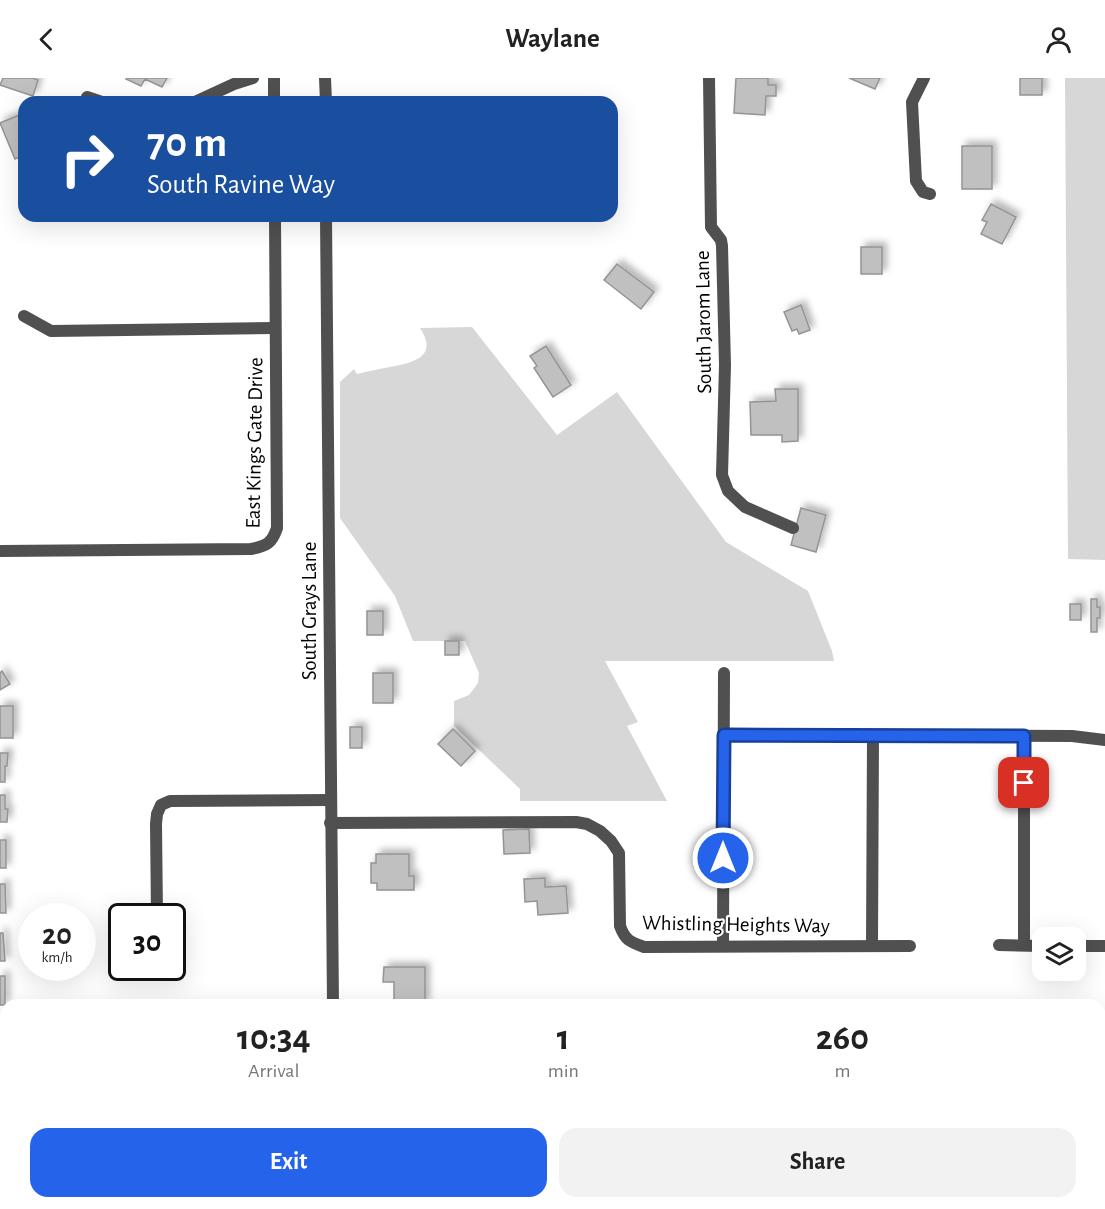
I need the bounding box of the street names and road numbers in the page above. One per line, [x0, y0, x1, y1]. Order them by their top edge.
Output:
street label: South Jarom Lane [692, 250, 715, 394]
street label: East Kings Gate Drive [243, 357, 266, 529]
street label: South Grays Lane [299, 542, 320, 680]
street label: Whistling Heights Way [642, 912, 830, 937]

